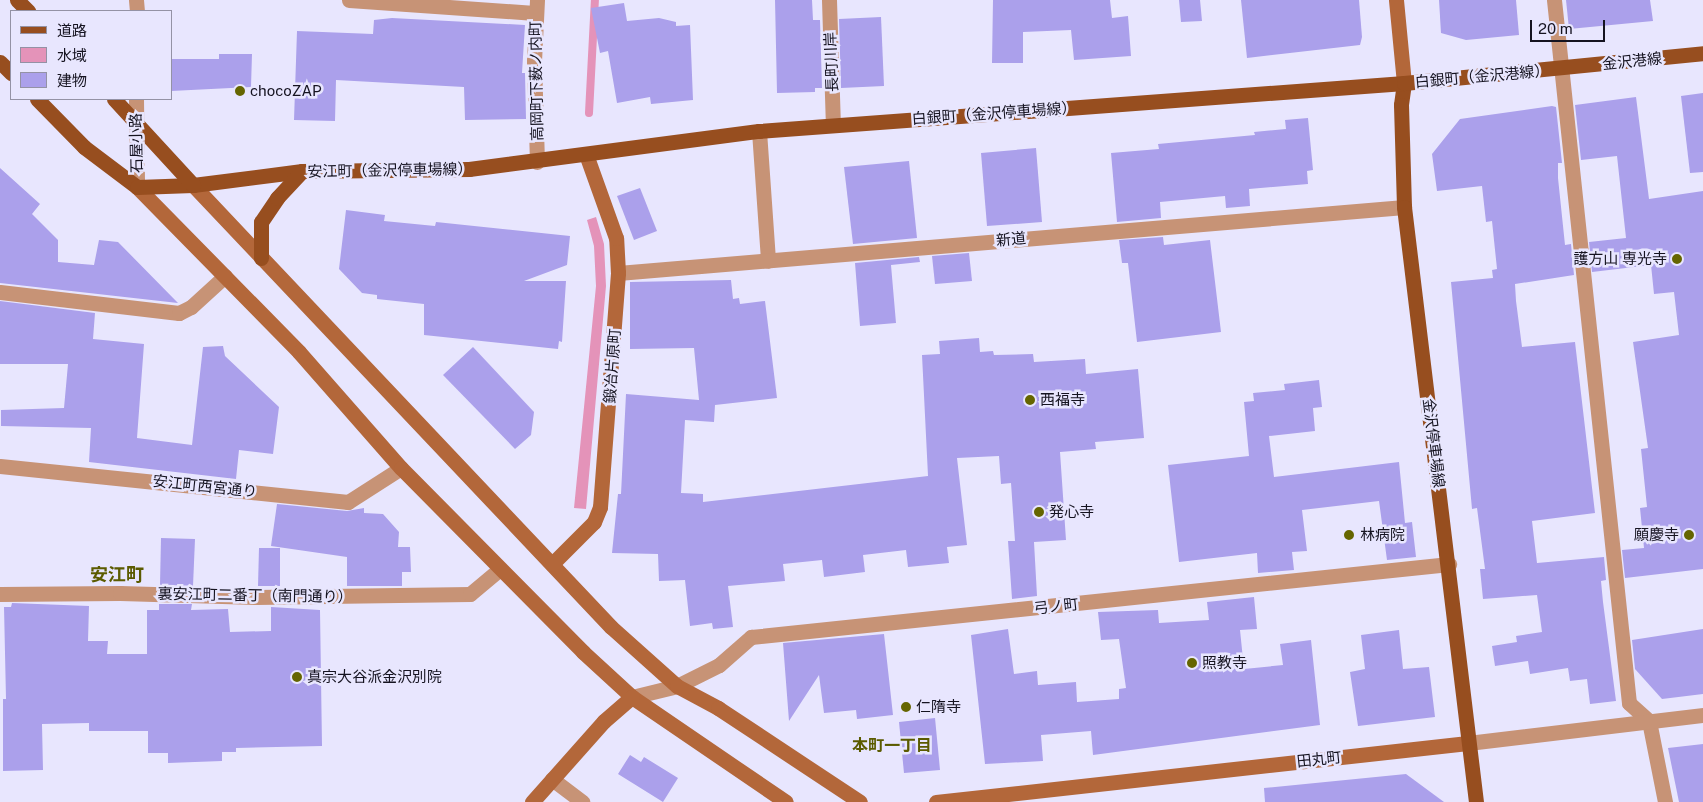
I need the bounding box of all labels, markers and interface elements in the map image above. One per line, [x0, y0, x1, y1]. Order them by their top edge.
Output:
legend [10, 10, 172, 100]
scale bar [1533, 10, 1608, 42]
text: 20 m [1538, 20, 1573, 37]
street label: 高岡町下薮ノ内町 [526, 21, 546, 141]
text: 道路 [57, 22, 87, 39]
street label: 長町川岸 [821, 32, 841, 92]
text: 水域 [57, 47, 87, 64]
street label: 金沢港線 [1601, 49, 1663, 73]
street label: 白銀町（金沢港線） [1414, 61, 1550, 91]
text: 建物 [57, 72, 87, 89]
place label: chocoZAP [250, 82, 322, 100]
marker: chocoZAP [234, 85, 246, 97]
street label: 白銀町（金沢停車場線） [911, 98, 1077, 128]
street label: 石屋小路 [126, 113, 146, 173]
street label: 安江町（金沢停車場線） [307, 160, 473, 180]
street label: 新道 [995, 229, 1027, 249]
place label: 護方山 専光寺 [1573, 250, 1667, 268]
marker: 護方山 専光寺 [1671, 253, 1683, 265]
street label: 鍛冶片原町 [600, 328, 624, 404]
place label: 西福寺 [1040, 391, 1085, 409]
marker: 西福寺 [1024, 394, 1036, 406]
street label: 金沢停車場線 [1420, 397, 1448, 489]
street label: 安江町西宮通り [152, 472, 258, 500]
place label: 発心寺 [1049, 503, 1094, 521]
marker: 発心寺 [1033, 506, 1045, 518]
place label: 林病院 [1360, 526, 1405, 544]
place label: 願慶寺 [1634, 526, 1679, 544]
marker: 林病院 [1342, 528, 1356, 542]
marker: 願慶寺 [1683, 529, 1695, 541]
district label: 安江町 [90, 564, 144, 586]
street label: 裏安江町二番丁（南門通り） [157, 584, 353, 606]
street label: 弓ノ町 [1033, 595, 1079, 617]
place label: 照教寺 [1202, 654, 1247, 672]
marker: 照教寺 [1186, 657, 1198, 669]
place label: 真宗大谷派金沢別院 [307, 668, 442, 686]
marker: 真宗大谷派金沢別院 [291, 671, 303, 683]
place label: 仁隋寺 [916, 698, 961, 716]
marker: 仁隋寺 [900, 701, 912, 713]
district label: 本町一丁目 [852, 736, 932, 756]
street label: 田丸町 [1296, 748, 1342, 770]

